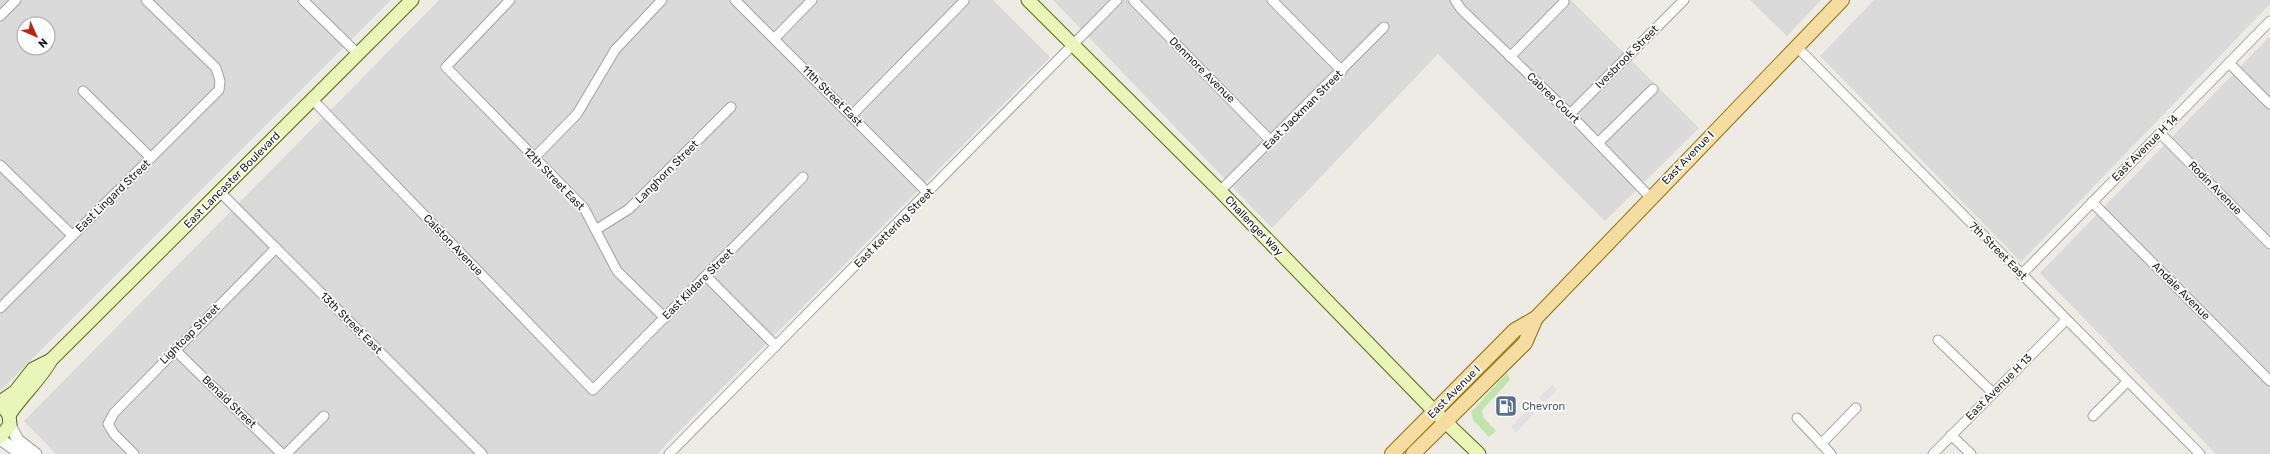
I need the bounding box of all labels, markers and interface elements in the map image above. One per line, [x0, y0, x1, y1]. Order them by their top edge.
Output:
north arrow [16, 16, 56, 56]
street label: Ivesbrook Street [1593, 22, 1662, 91]
street label: Denmore Avenue [1166, 34, 1238, 106]
text: N [35, 35, 50, 50]
street label: 11th Street East [799, 63, 865, 129]
street label: East Jackman Street [1261, 67, 1346, 152]
street label: Cabree Court [1524, 70, 1582, 127]
street label: East Avenue H 14 [2109, 112, 2181, 184]
street label: East Lancaster Boulevard [181, 129, 283, 231]
street label: East Avenue I [1659, 129, 1717, 187]
street label: Langhorn Street [633, 137, 702, 206]
street label: 12th Street East [521, 145, 588, 214]
street label: East Lingard Street [73, 157, 153, 235]
street label: Rodin Avenue [2186, 159, 2244, 217]
street label: East Kettering Street [852, 185, 937, 270]
street label: Challenger Way [1222, 193, 1286, 259]
street label: Calston Avenue [421, 212, 485, 278]
street label: 7th Street East [1966, 219, 2030, 283]
street label: East Kildare Street [660, 245, 737, 322]
street label: Andale Avenue [2149, 259, 2213, 323]
street label: 13th Street East [317, 289, 385, 357]
street label: Lightcap Street [157, 301, 223, 367]
street label: East Avenue H 13 [1963, 351, 2035, 423]
street label: East Avenue I [1425, 363, 1483, 421]
street label: Benald Street [199, 373, 259, 431]
fuel station icon: Chevron [1493, 393, 1519, 419]
place label: Chevron [1522, 400, 1565, 413]

